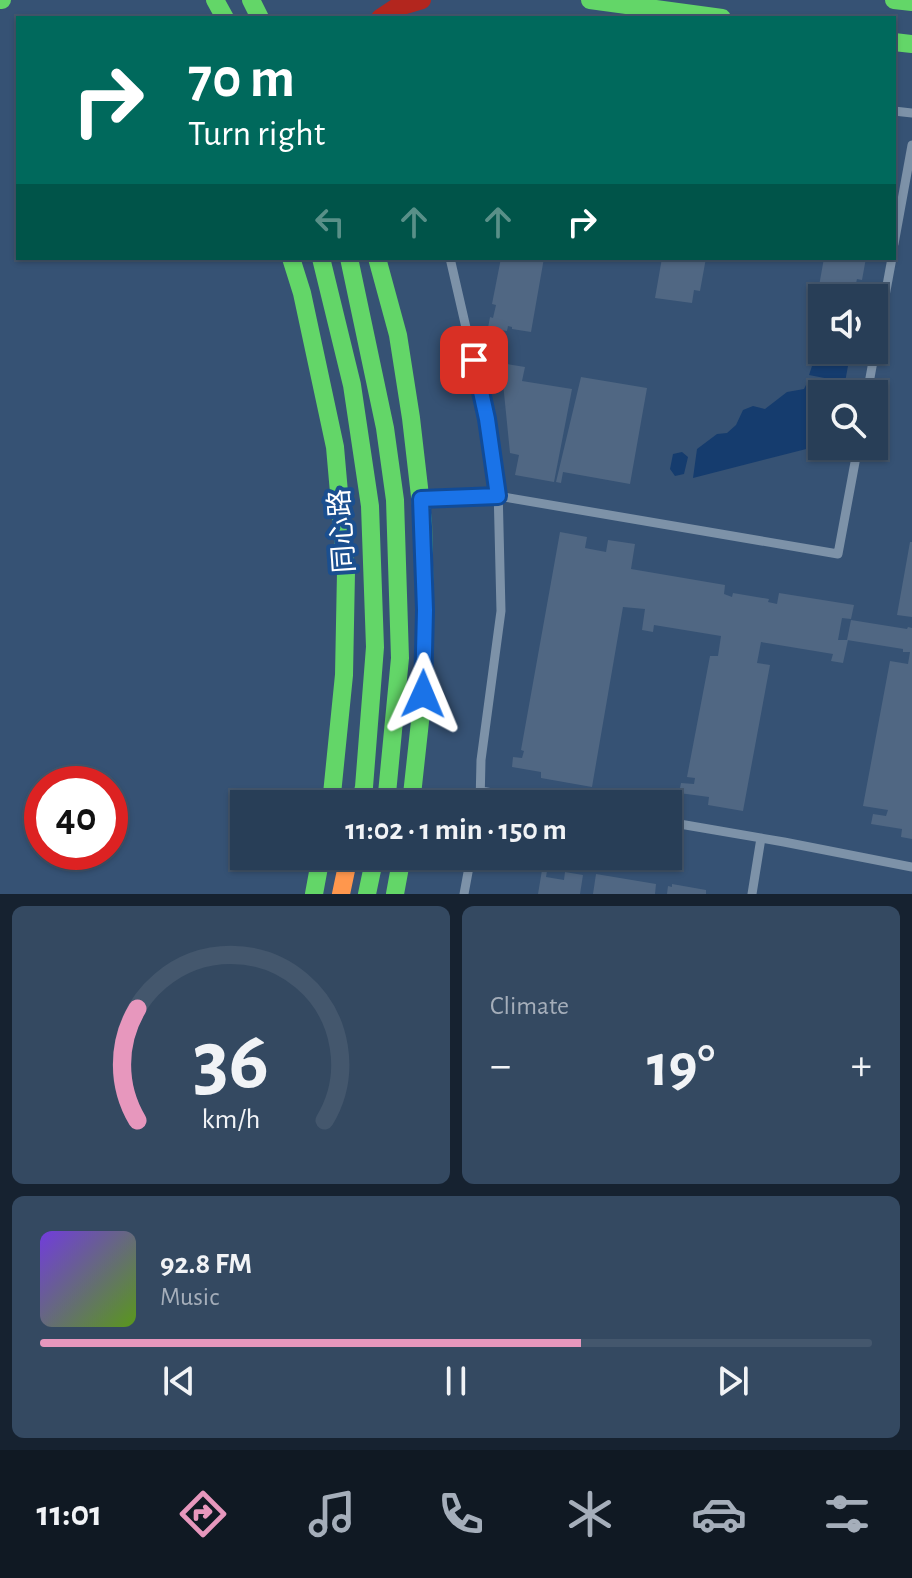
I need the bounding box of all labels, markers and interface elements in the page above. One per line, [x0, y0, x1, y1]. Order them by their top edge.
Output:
icon: right [56, 48, 160, 152]
text: 70 m [188, 51, 295, 107]
text: Turn right [188, 116, 325, 152]
icon: left [308, 200, 352, 244]
icon: ahead [392, 200, 436, 244]
icon: ahead [476, 200, 520, 244]
icon: right [560, 200, 604, 244]
map controls [808, 284, 888, 460]
button: sound [808, 284, 888, 364]
pin [440, 326, 508, 394]
icon: arrive [452, 338, 496, 382]
button: search [808, 380, 888, 460]
street label: 同心路 [324, 488, 360, 574]
position arrow [381, 652, 465, 736]
speed limit sign: 40 [24, 766, 128, 870]
text: 11:02 · 1 min · 150 m [345, 815, 567, 845]
text: Climate [490, 993, 569, 1019]
text: 36 [193, 1020, 269, 1104]
text: 19° [647, 1037, 715, 1097]
text: − [490, 1044, 511, 1088]
text: + [851, 1044, 872, 1088]
text: km/h [202, 1105, 260, 1134]
text: 92.8 FM [160, 1249, 252, 1279]
text: Music [160, 1284, 219, 1310]
icon: previous [157, 1359, 201, 1403]
icon: pause [434, 1359, 478, 1403]
icon: next [711, 1359, 755, 1403]
icon: directions [175, 1486, 231, 1542]
icon: music [304, 1486, 360, 1542]
icon: phone [433, 1486, 489, 1542]
icon: climate [562, 1486, 618, 1542]
icon: car [691, 1486, 747, 1542]
icon: filters [819, 1486, 875, 1542]
text: 11:01 [36, 1496, 102, 1532]

